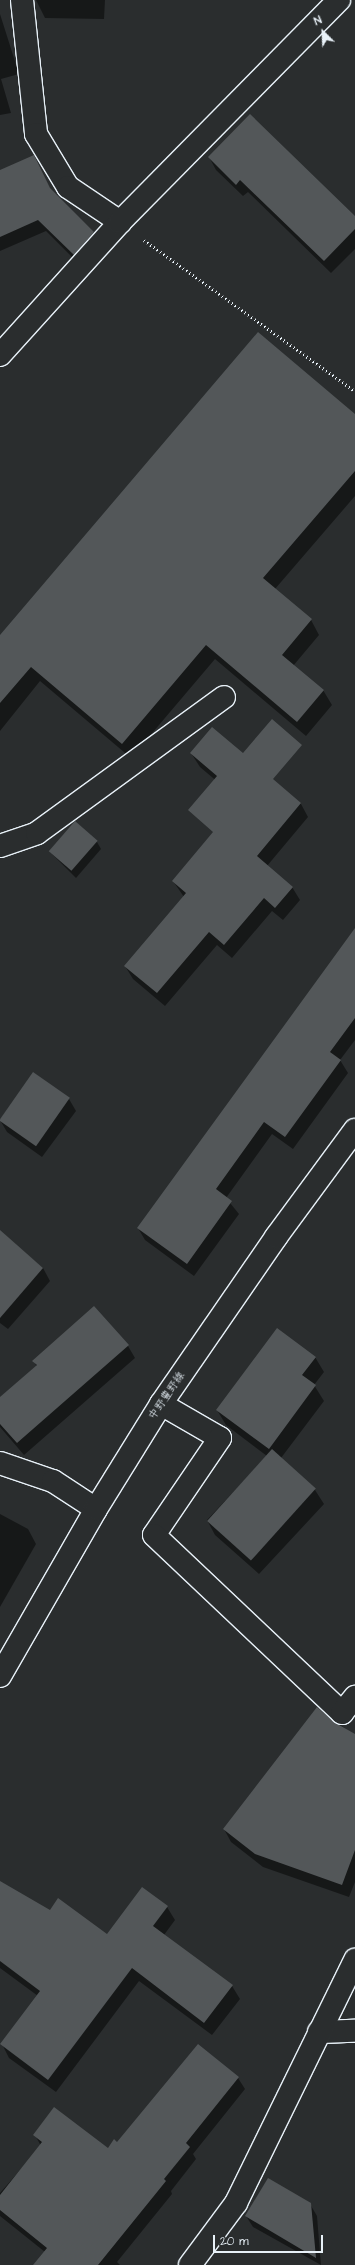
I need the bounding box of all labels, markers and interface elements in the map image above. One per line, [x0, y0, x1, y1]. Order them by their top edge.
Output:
north arrow [303, 12, 343, 52]
text: N [312, 12, 324, 29]
street label: 中野豊野線 [146, 1370, 188, 1422]
scale bar [215, 2227, 325, 2253]
text: 20 m [220, 2233, 249, 2250]

